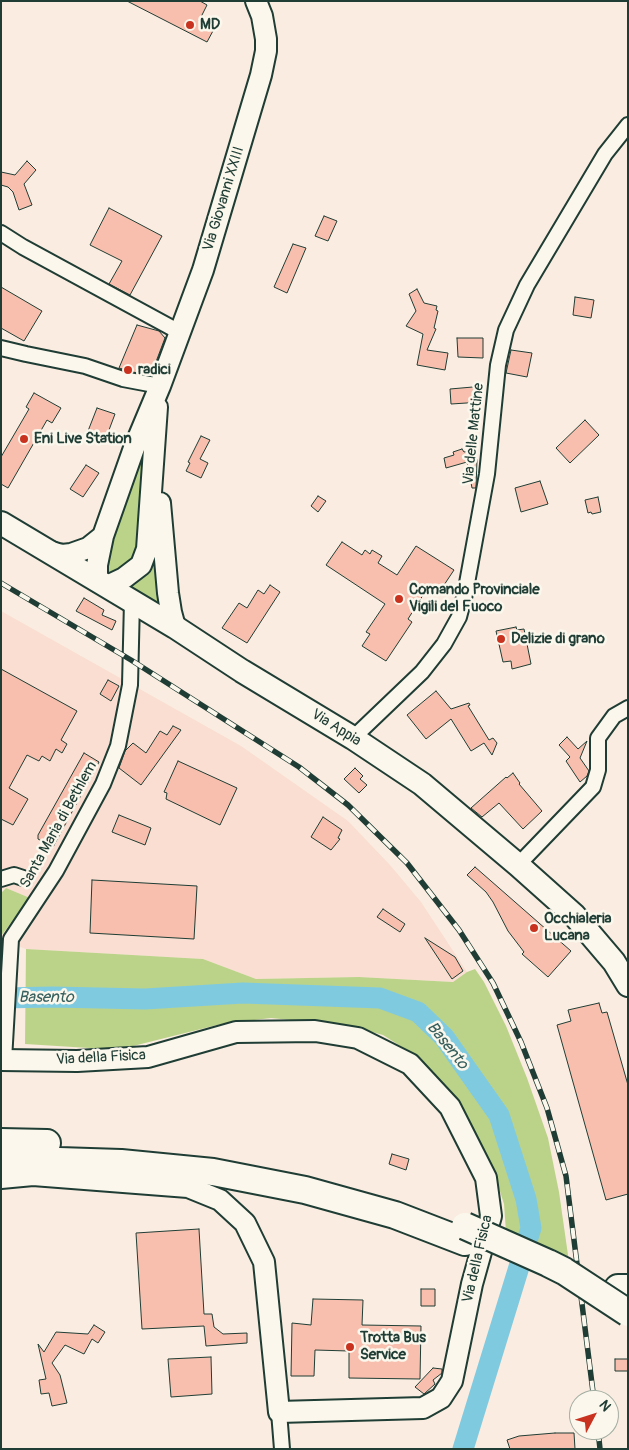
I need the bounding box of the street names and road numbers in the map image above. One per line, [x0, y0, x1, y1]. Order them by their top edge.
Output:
street label: Via Giovanni XXIII [200, 145, 248, 253]
street label: Via delle Mattine [460, 382, 488, 486]
street label: Via Appia [308, 706, 364, 750]
street label: Santa Maria di Bethlem [17, 758, 101, 892]
street label: Via della Fisica [56, 1047, 146, 1069]
street label: Via della Fisica [459, 1213, 497, 1305]

